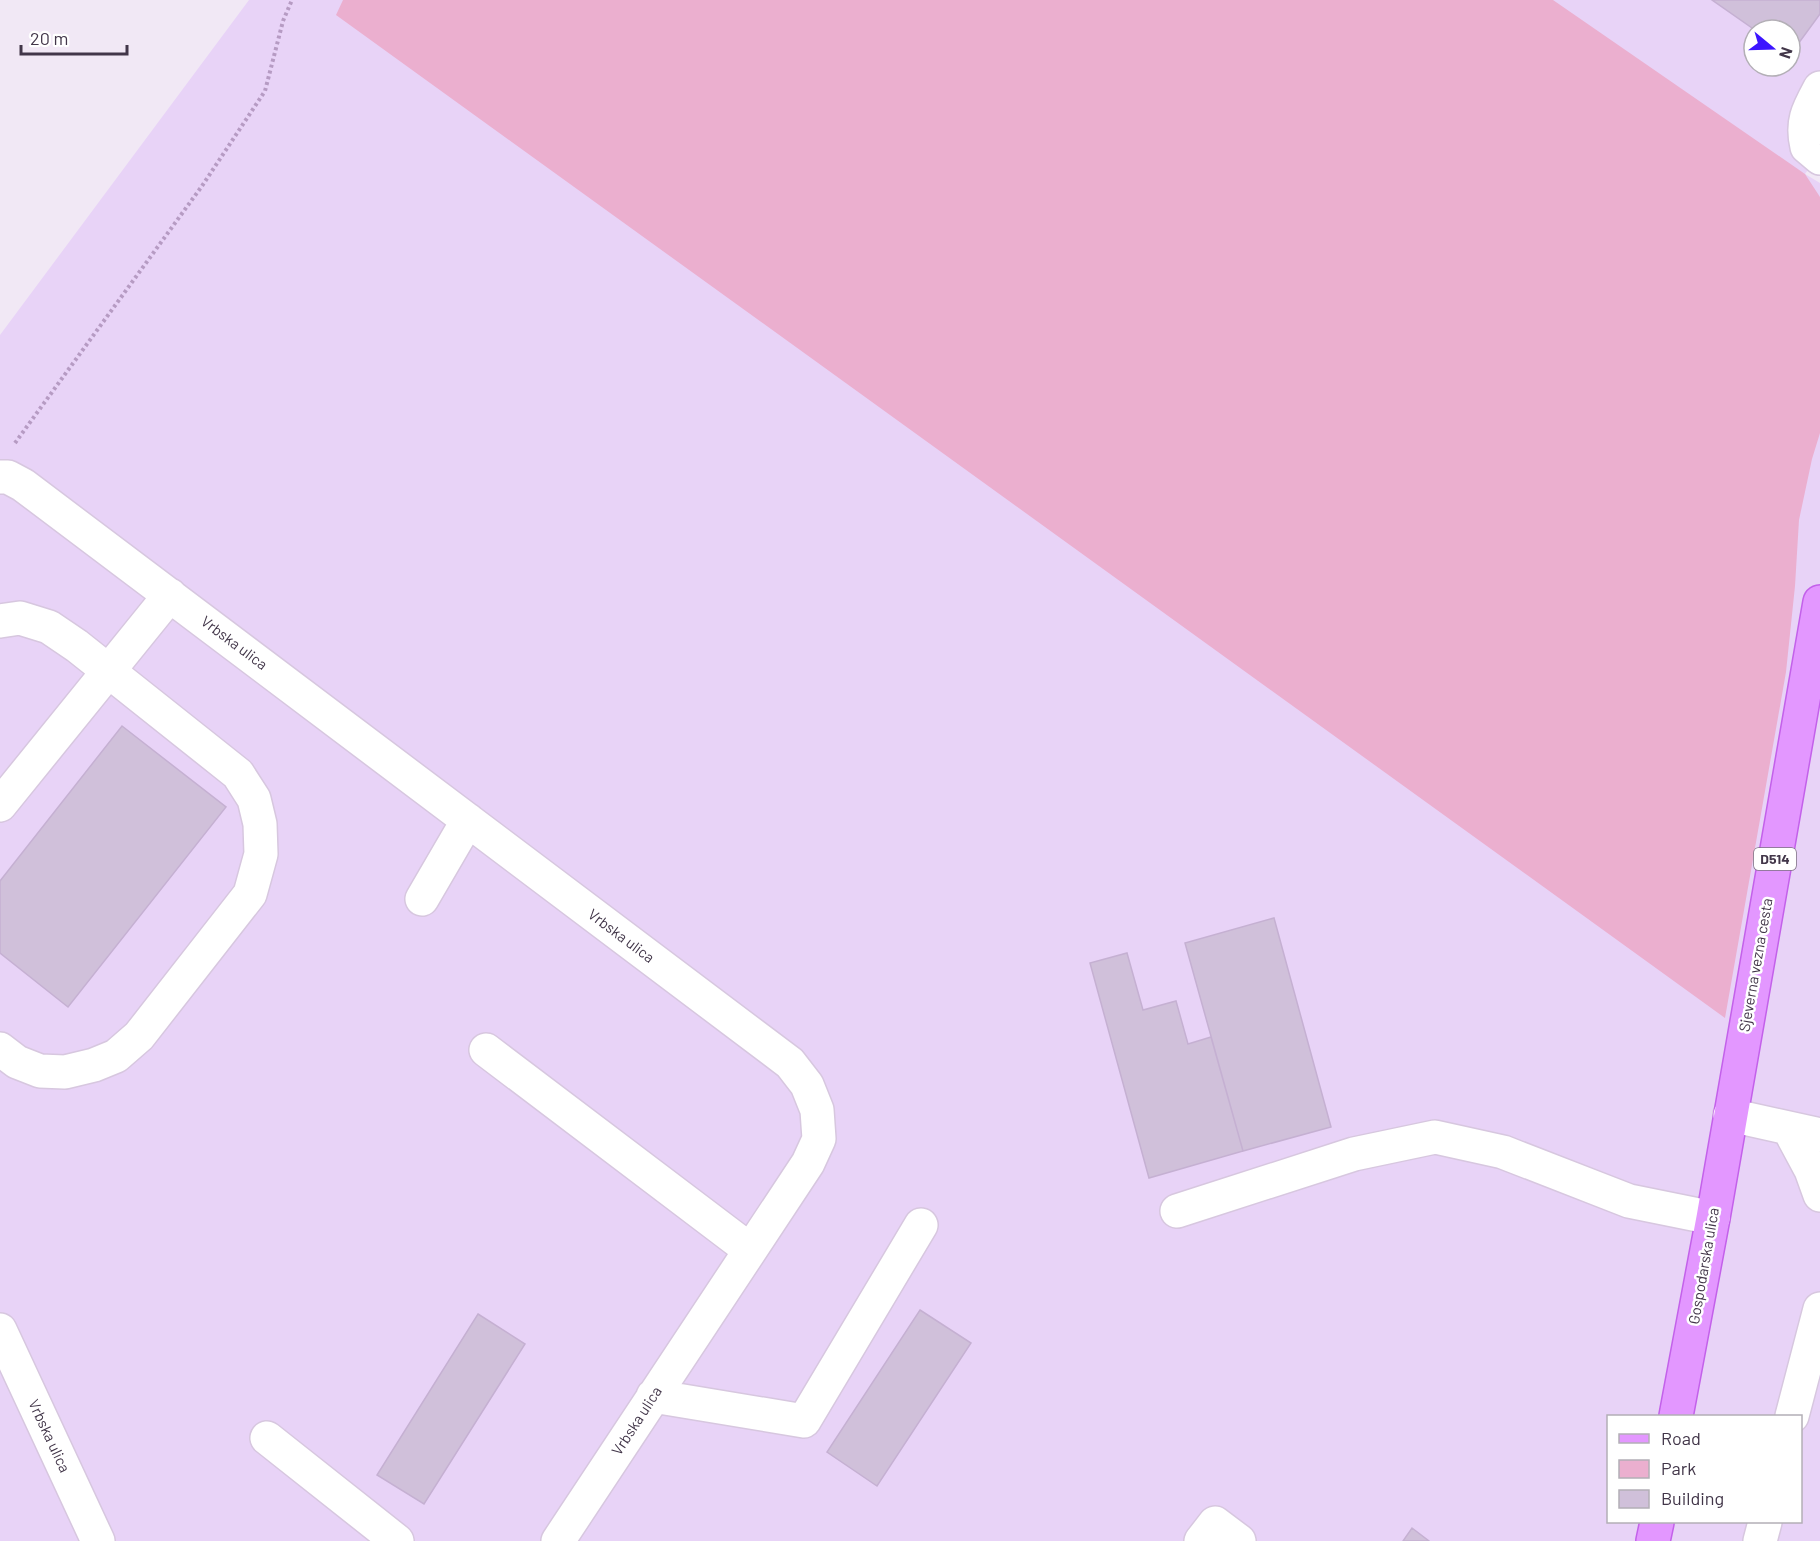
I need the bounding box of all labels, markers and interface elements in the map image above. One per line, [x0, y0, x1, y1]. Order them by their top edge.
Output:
scale bar [21, 18, 128, 56]
north arrow [1742, 18, 1802, 78]
text: 20 m [30, 27, 68, 49]
text: N [1776, 45, 1797, 61]
street label: Vrbska ulica [198, 611, 271, 673]
road number: D514 [1754, 848, 1796, 870]
street label: Sjeverna vezna cesta [1734, 897, 1776, 1033]
street label: Vrbska ulica [585, 904, 658, 966]
street label: Gospodarska ulica [1684, 1206, 1722, 1326]
street label: Vrbska ulica [607, 1383, 665, 1458]
street label: Vrbska ulica [25, 1396, 75, 1475]
legend [1607, 1415, 1802, 1523]
text: Road [1661, 1427, 1701, 1449]
text: Park [1661, 1457, 1696, 1479]
text: Building [1661, 1487, 1724, 1509]

